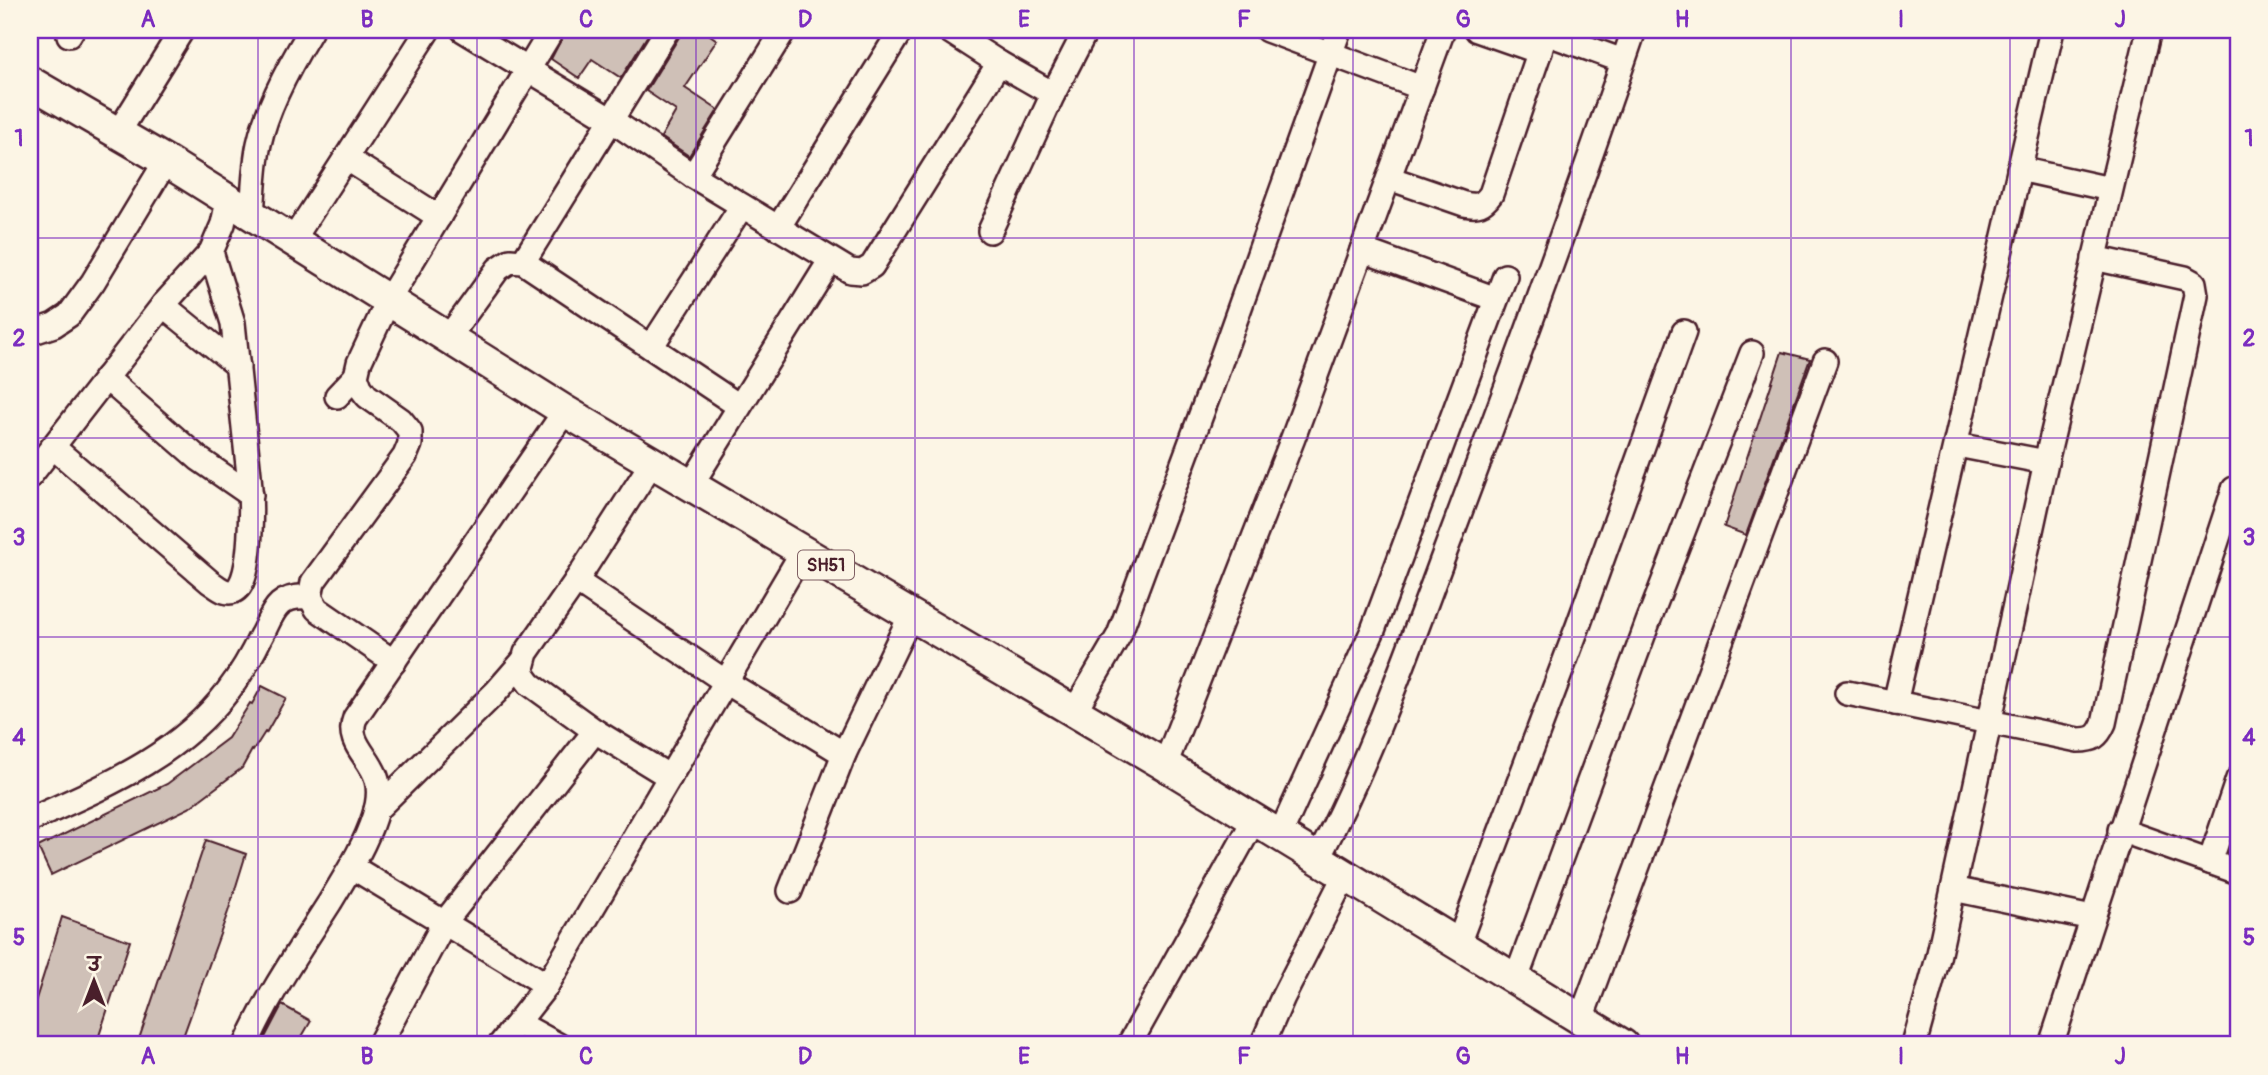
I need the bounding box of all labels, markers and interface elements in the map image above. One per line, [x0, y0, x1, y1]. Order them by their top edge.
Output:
text: A [141, 5, 156, 34]
text: B [360, 5, 374, 34]
text: C [579, 5, 593, 34]
text: D [798, 5, 812, 34]
text: E [1018, 5, 1030, 34]
text: F [1237, 5, 1251, 34]
text: G [1455, 5, 1471, 34]
text: H [1675, 5, 1689, 34]
text: I [1898, 5, 1904, 34]
text: J [2114, 5, 2126, 34]
text: 1 [15, 124, 24, 153]
text: 1 [2245, 124, 2254, 153]
text: 2 [13, 324, 26, 353]
text: 2 [2243, 324, 2256, 353]
text: 3 [13, 523, 25, 552]
text: 3 [2243, 523, 2255, 552]
road number: SH51 [798, 550, 854, 580]
text: 4 [12, 723, 26, 752]
text: 4 [2242, 723, 2256, 752]
text: 5 [13, 923, 25, 952]
text: 5 [2243, 923, 2255, 952]
north arrow [60, 946, 130, 1016]
text: उ [86, 953, 103, 977]
text: A [141, 1042, 156, 1071]
text: B [360, 1042, 374, 1071]
text: C [579, 1042, 593, 1071]
text: D [798, 1042, 812, 1071]
text: E [1018, 1042, 1030, 1071]
text: F [1237, 1042, 1251, 1071]
text: G [1455, 1042, 1471, 1071]
text: H [1675, 1042, 1689, 1071]
text: I [1898, 1042, 1904, 1071]
text: J [2114, 1042, 2126, 1071]

